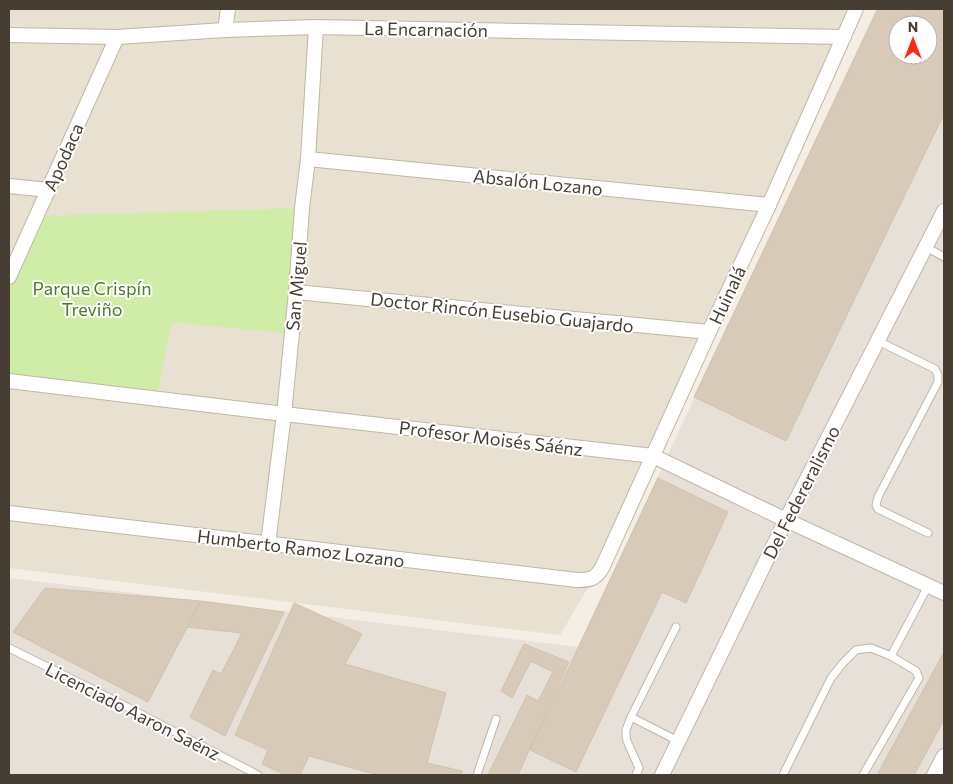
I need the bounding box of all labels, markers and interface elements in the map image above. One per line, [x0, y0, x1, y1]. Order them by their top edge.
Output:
north arrow [888, 15, 938, 65]
street label: La Encarnación [364, 17, 488, 41]
text: N [908, 18, 918, 35]
street label: Apodaca [38, 120, 88, 194]
street label: Absalón Lozano [472, 164, 604, 200]
street label: San Miguel [281, 240, 311, 332]
street label: Huinalá [704, 262, 750, 328]
park label: Parque Crispín Treviño [32, 277, 152, 320]
street label: Doctor Rincón Eusebio Guajardo [369, 287, 635, 337]
street label: Profesor Moisés Sáénz [398, 416, 584, 460]
street label: Del Federeralismo [758, 422, 844, 562]
street label: Humberto Ramoz Lozano [196, 524, 406, 572]
street label: Licenciado Aaron Saénz [42, 657, 224, 765]

